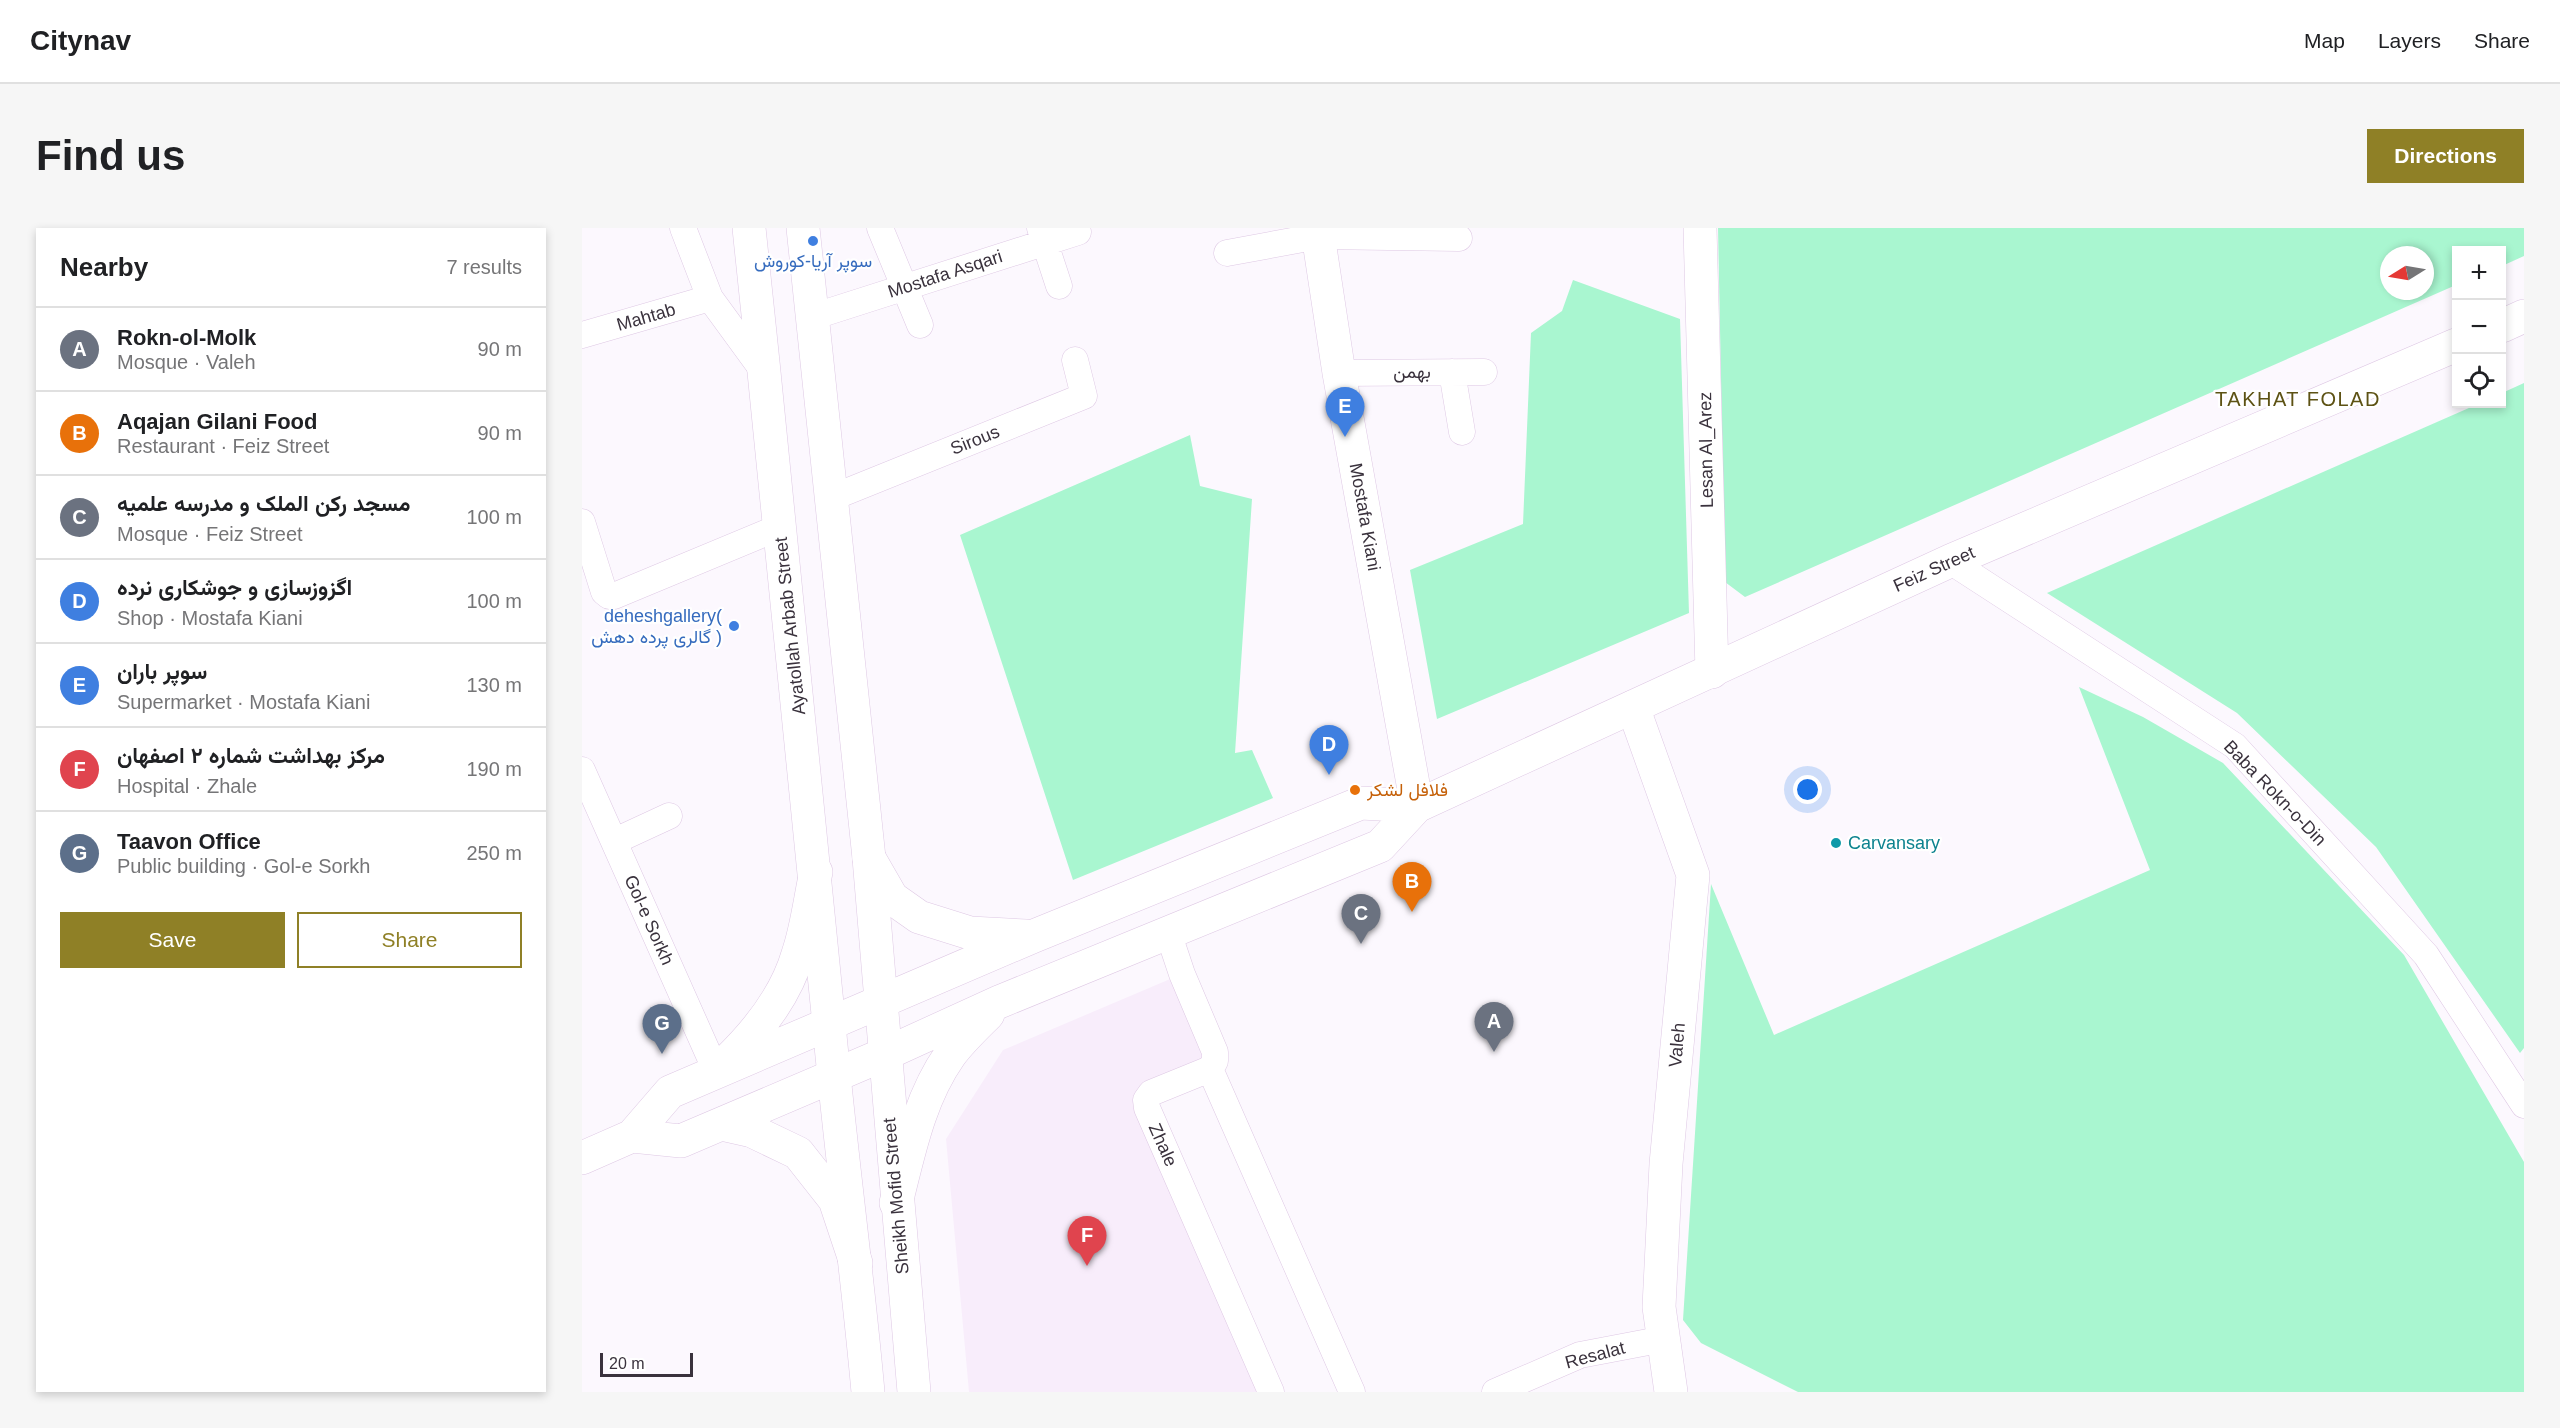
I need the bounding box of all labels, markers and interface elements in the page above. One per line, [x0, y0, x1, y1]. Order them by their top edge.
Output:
text: Citynav [30, 25, 131, 56]
text: Map [2304, 29, 2345, 52]
text: Layers [2378, 29, 2441, 52]
text: Share [2474, 29, 2530, 52]
button: Directions [2367, 129, 2524, 183]
text: Find us [36, 132, 185, 179]
marker: سوپر آریا-کوروش [806, 234, 820, 248]
street label: Mostafa Asqari [885, 246, 1005, 302]
north arrow [2380, 246, 2434, 300]
map controls [2452, 246, 2506, 408]
button: + [2452, 246, 2506, 300]
place label: سوپر آریا-کوروش [754, 251, 872, 273]
text: Nearby [60, 252, 148, 282]
text: 7 results [446, 256, 522, 278]
street label: Mahtab [614, 299, 678, 335]
button: − [2452, 300, 2506, 354]
text: Rokn-ol-Molk [117, 325, 256, 350]
text: A [72, 338, 87, 360]
text: 90 m [478, 338, 522, 360]
text: Mosque · Valeh [117, 351, 256, 373]
button: locate [2452, 354, 2506, 408]
street label: بهمن [1393, 362, 1431, 383]
pin: E [1326, 388, 1365, 437]
district label: TAKHAT FOLAD [2215, 388, 2381, 410]
street label: Lesan Al_Arez [1695, 392, 1718, 508]
text: Aqajan Gilani Food [117, 409, 317, 434]
street label: Sirous [948, 421, 1002, 459]
text: B [72, 422, 87, 444]
text: 90 m [478, 422, 522, 444]
text: Restaurant · Feiz Street [117, 435, 329, 457]
street label: Mostafa Kiani [1346, 462, 1384, 572]
text: مسجد رکن الملک و مدرسه علمیه [117, 491, 410, 516]
text: C [72, 506, 87, 528]
text: 100 m [466, 506, 522, 528]
text: Mosque · Feiz Street [117, 523, 303, 545]
street label: Ayatollah Arbab Street [771, 536, 809, 716]
street label: Feiz Street [1890, 542, 1978, 596]
text: اگزوزسازی و جوشکاری نرده [117, 575, 352, 600]
text: D [72, 590, 87, 612]
text: 100 m [466, 590, 522, 612]
place label: deheshgallery( گالری پرده دهش ) [591, 606, 722, 649]
text: Shop · Mostafa Kiani [117, 607, 303, 629]
marker: deheshgallery( گالری پرده دهش ) [727, 619, 741, 633]
text: سوپر باران [117, 659, 207, 684]
text: E [73, 674, 86, 696]
text: 130 m [466, 674, 522, 696]
text: Supermarket · Mostafa Kiani [117, 691, 370, 713]
pin: D [1310, 726, 1348, 775]
street label: Baba Rokn-o-Din [2220, 736, 2330, 850]
text: مرکز بهداشت شماره ۲ اصفهان [117, 743, 385, 768]
text: F [73, 758, 86, 780]
text: 190 m [466, 758, 522, 780]
text: Hospital · Zhale [117, 775, 257, 797]
your location [1793, 775, 1822, 804]
place label: فلافل لشکر [1366, 780, 1448, 801]
marker: فلافل لشکر [1348, 783, 1362, 797]
text: Taavon Office [117, 829, 261, 854]
place label: Carvansary [1848, 833, 1940, 853]
marker: Carvansary [1829, 836, 1843, 850]
text: G [72, 842, 87, 864]
text: 250 m [466, 842, 522, 864]
text: Public building · Gol-e Sorkh [117, 855, 370, 877]
pin: B [1392, 862, 1432, 912]
street label: Gol-e Sorkh [620, 872, 678, 968]
pin: C [1342, 894, 1380, 944]
button: Save [60, 912, 285, 968]
button: Share [297, 912, 522, 968]
pin: A [1474, 1002, 1514, 1052]
pin: G [642, 1004, 682, 1054]
street label: Valeh [1665, 1022, 1689, 1068]
street label: Sheikh Mofid Street [879, 1117, 913, 1275]
street label: Zhale [1145, 1120, 1181, 1170]
pin: F [1068, 1216, 1106, 1266]
street label: Resalat [1563, 1337, 1627, 1373]
scale bar [600, 1350, 693, 1378]
text: 20 m [609, 1355, 645, 1372]

